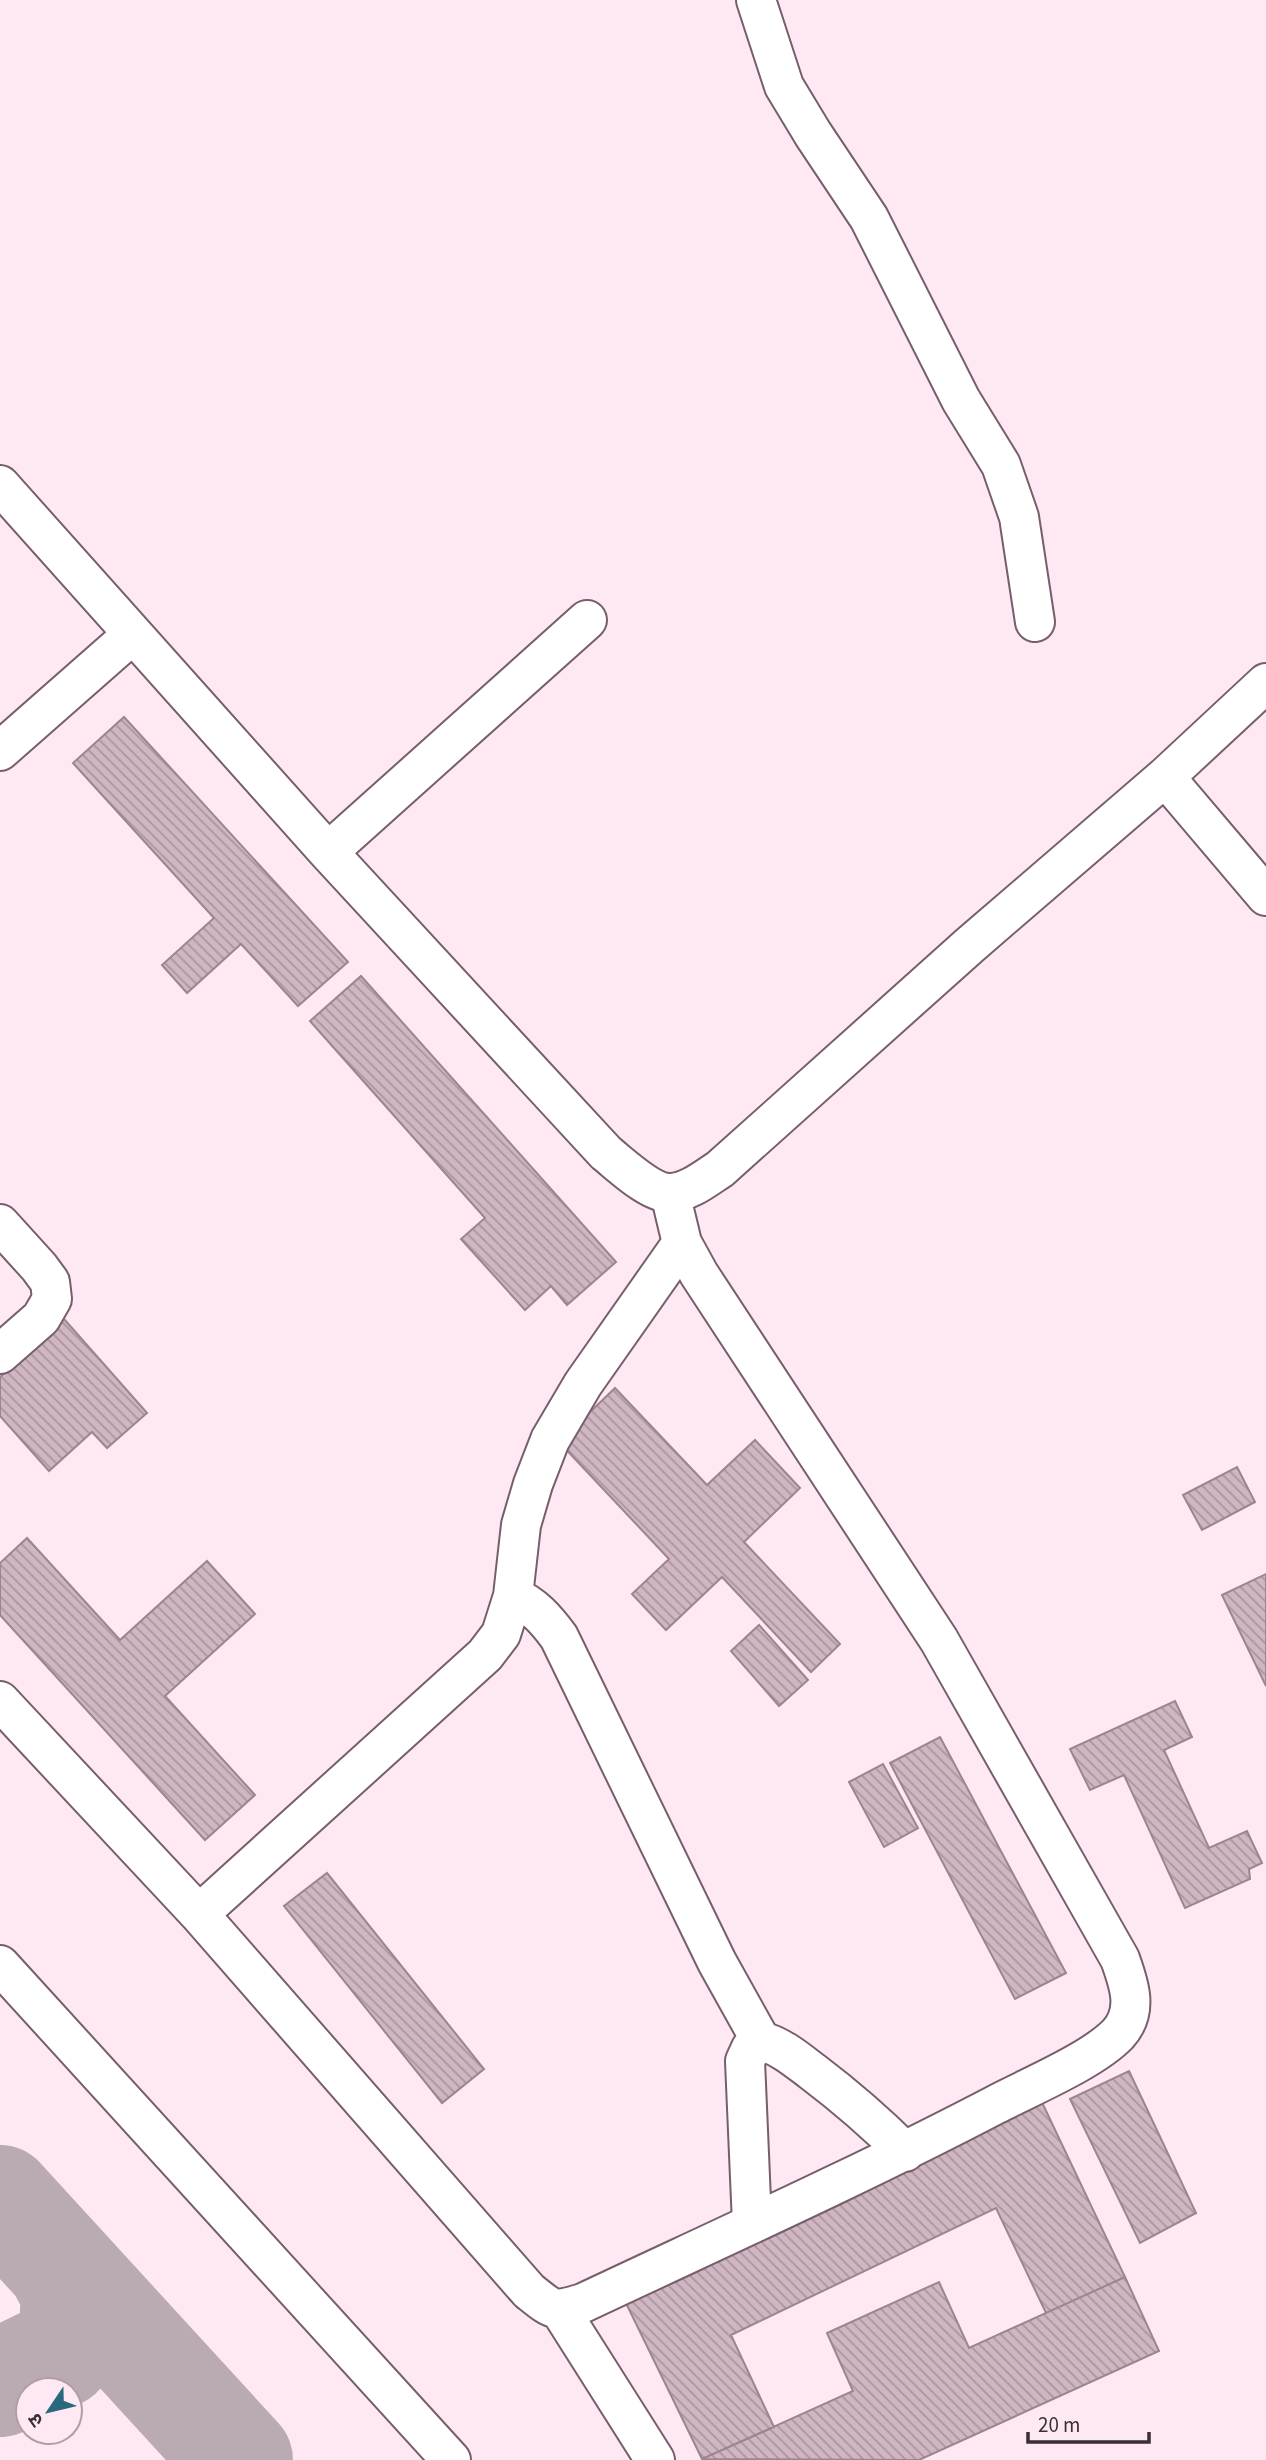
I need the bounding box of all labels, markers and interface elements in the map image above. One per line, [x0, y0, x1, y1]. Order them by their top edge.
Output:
north arrow [14, 2376, 84, 2446]
scale bar [1028, 2400, 1149, 2444]
text: उ [22, 2407, 51, 2432]
text: 20 m [1038, 2410, 1080, 2440]

